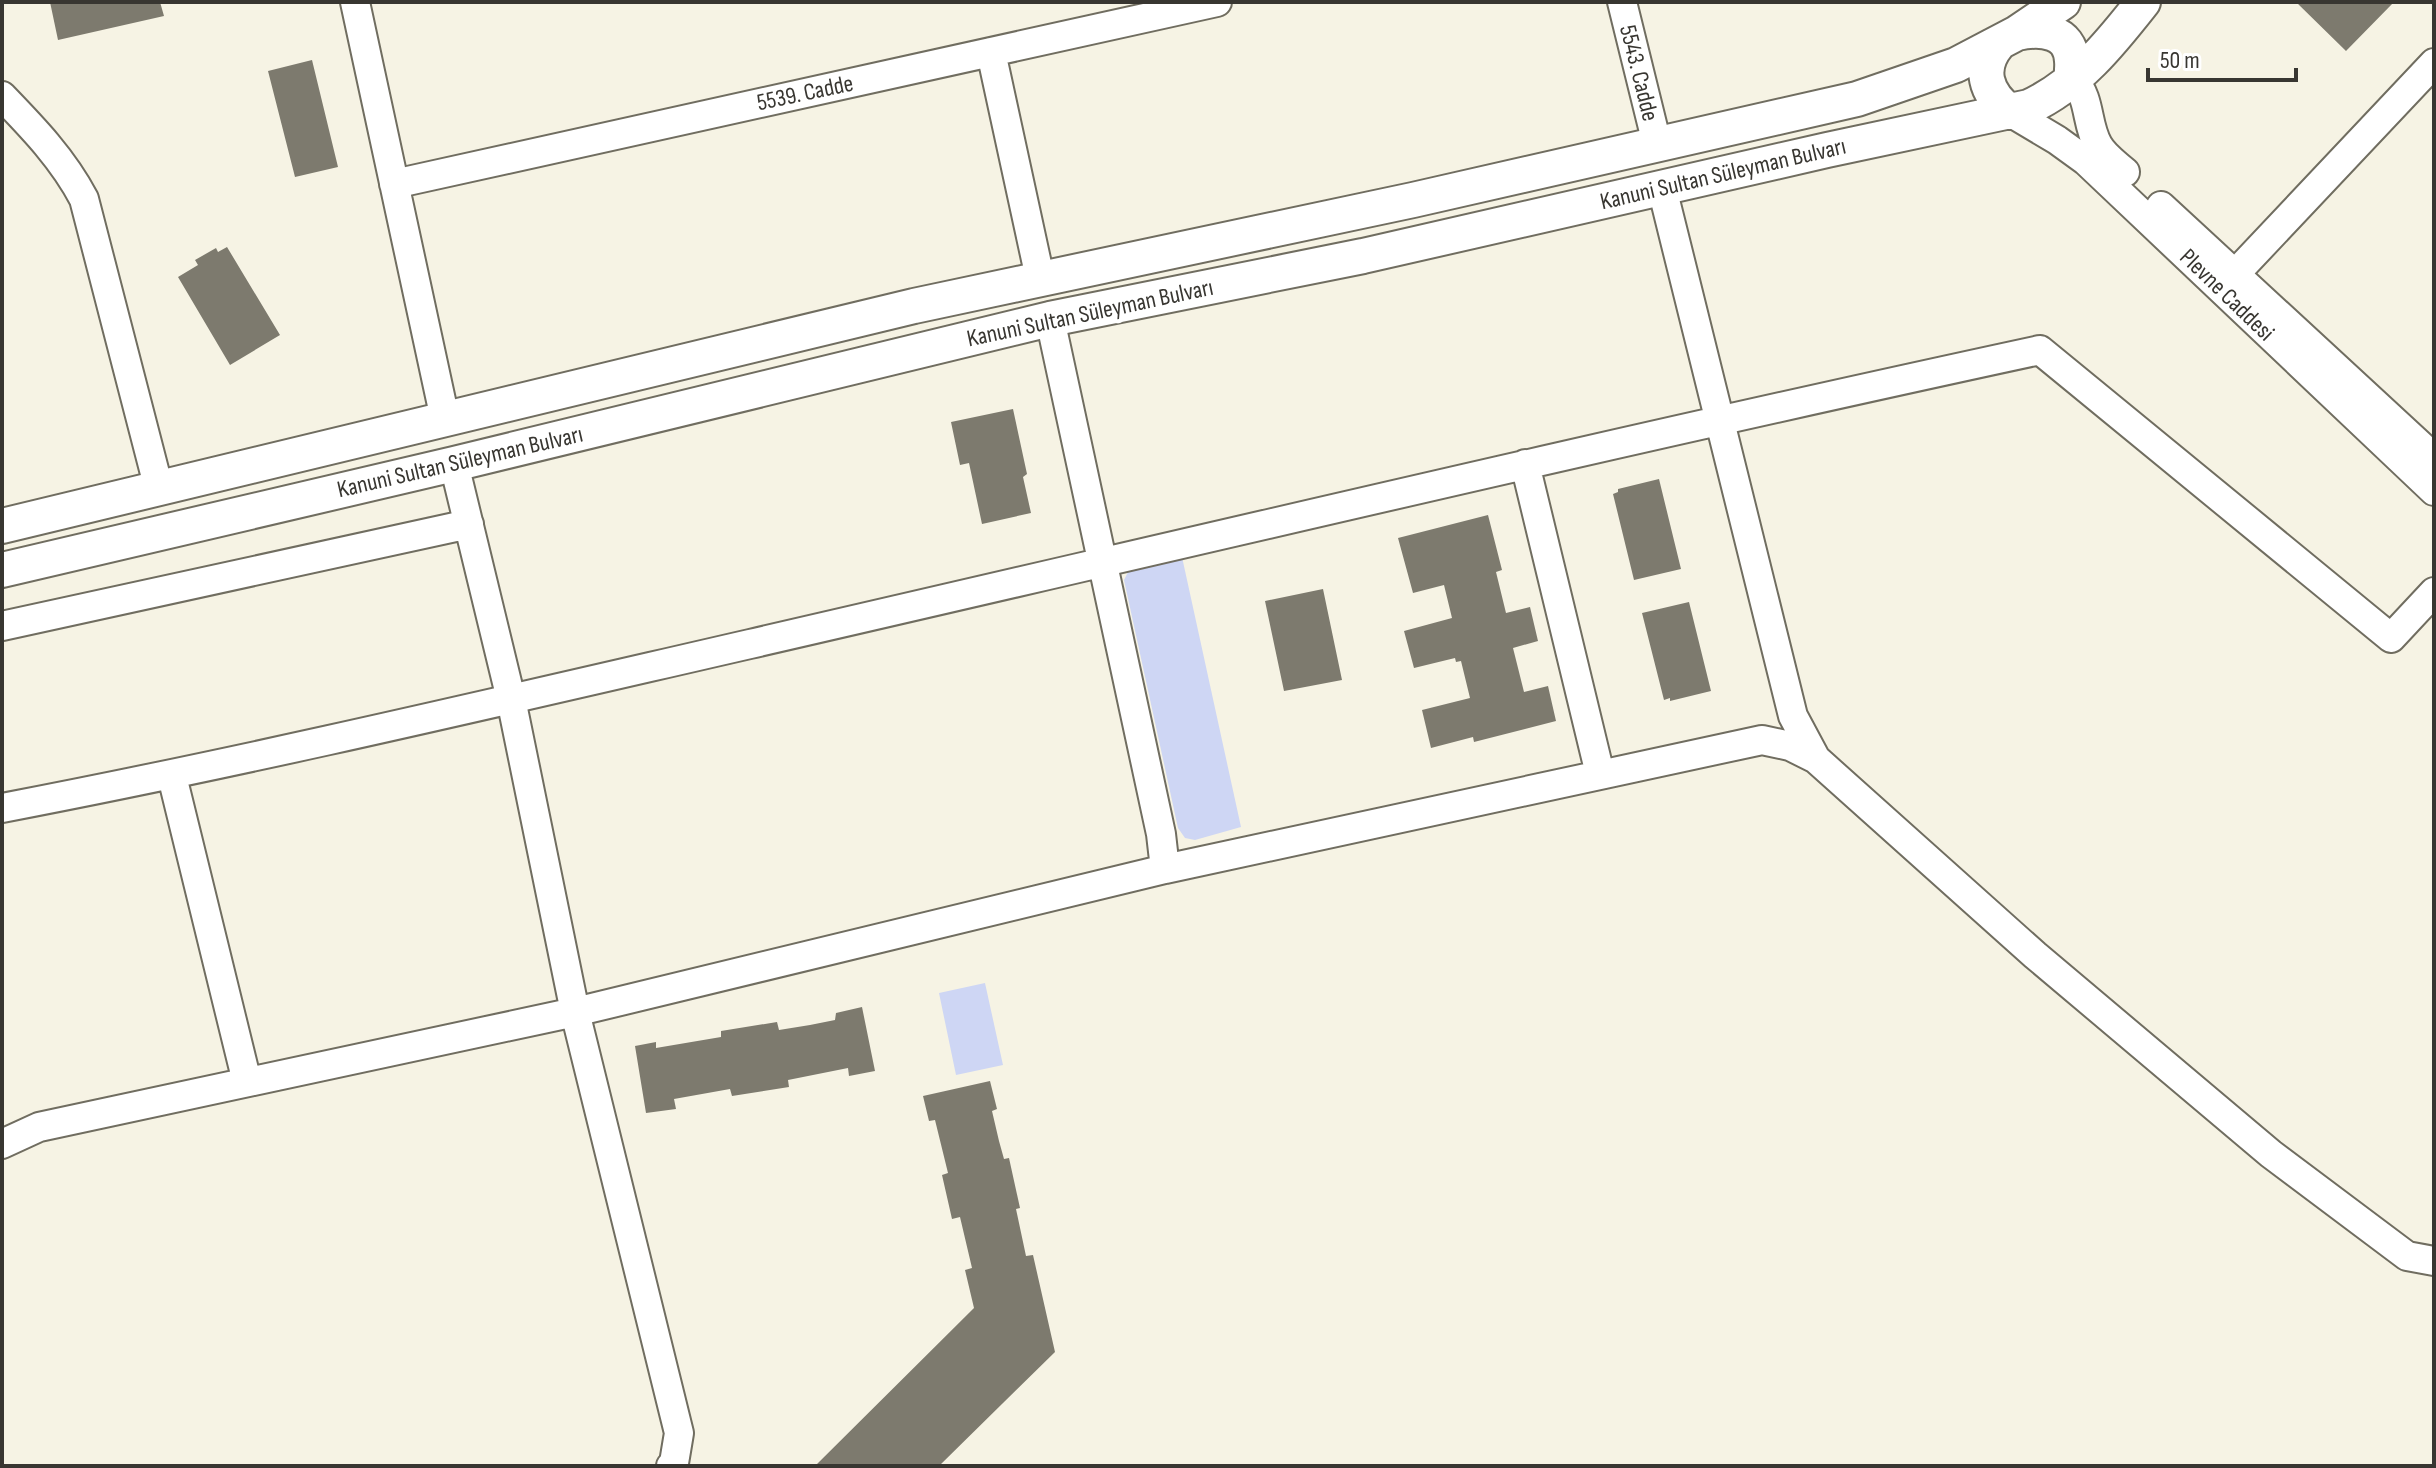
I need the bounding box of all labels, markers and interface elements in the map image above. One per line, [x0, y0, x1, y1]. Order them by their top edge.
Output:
street label: 5543. Cadde [1613, 22, 1665, 124]
scale bar [2148, 32, 2296, 82]
text: 50 m [2160, 46, 2200, 75]
street label: 5539. Cadde [754, 69, 856, 117]
street label: Kanuni Sultan Süleyman Bulvarı [1597, 132, 1849, 216]
street label: Plevne Caddesi [2174, 243, 2280, 347]
street label: Kanuni Sultan Süleyman Bulvarı [964, 273, 1216, 353]
street label: Kanuni Sultan Süleyman Bulvarı [334, 420, 586, 504]

